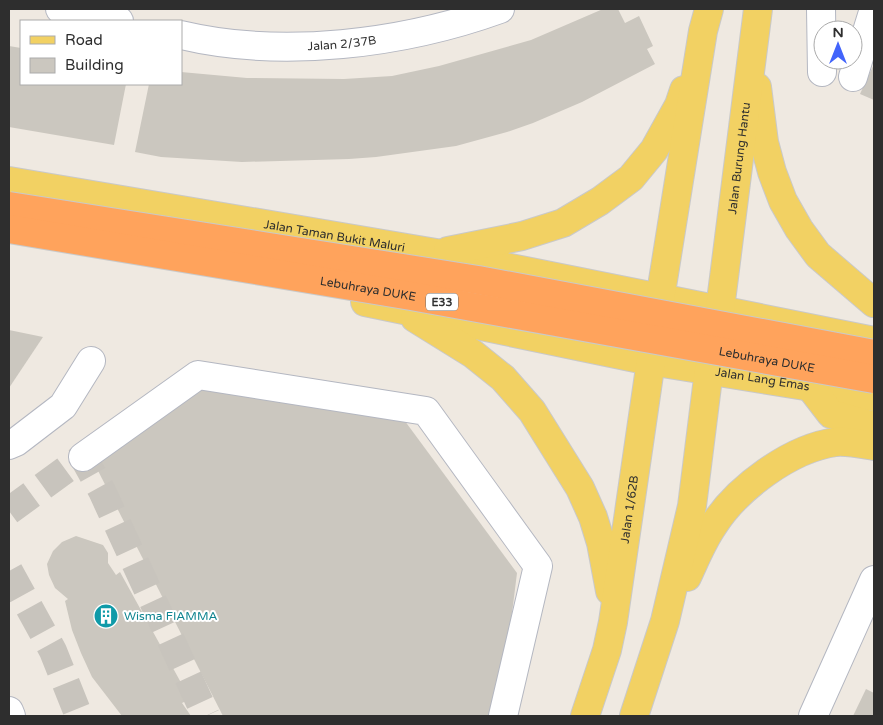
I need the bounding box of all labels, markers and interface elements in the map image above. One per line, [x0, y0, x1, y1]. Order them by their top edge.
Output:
legend [20, 20, 182, 85]
north arrow [813, 20, 863, 70]
text: N [832, 24, 844, 41]
text: Road [65, 31, 103, 49]
street label: Jalan 2/37B [307, 33, 377, 53]
text: Building [65, 56, 124, 74]
street label: Jalan Burung Hantu [725, 101, 753, 215]
street label: Jalan Taman Bukit Maluri [263, 217, 406, 255]
street label: Lebuhraya DUKE [319, 274, 418, 304]
road number: E33 [426, 294, 458, 310]
street label: Lebuhraya DUKE [718, 344, 816, 375]
street label: Jalan Lang Emas [714, 365, 811, 394]
street label: Jalan 1/62B [618, 474, 641, 544]
building icon: Wisma FIAMMA [93, 603, 119, 629]
place label: Wisma FIAMMA [124, 609, 217, 623]

